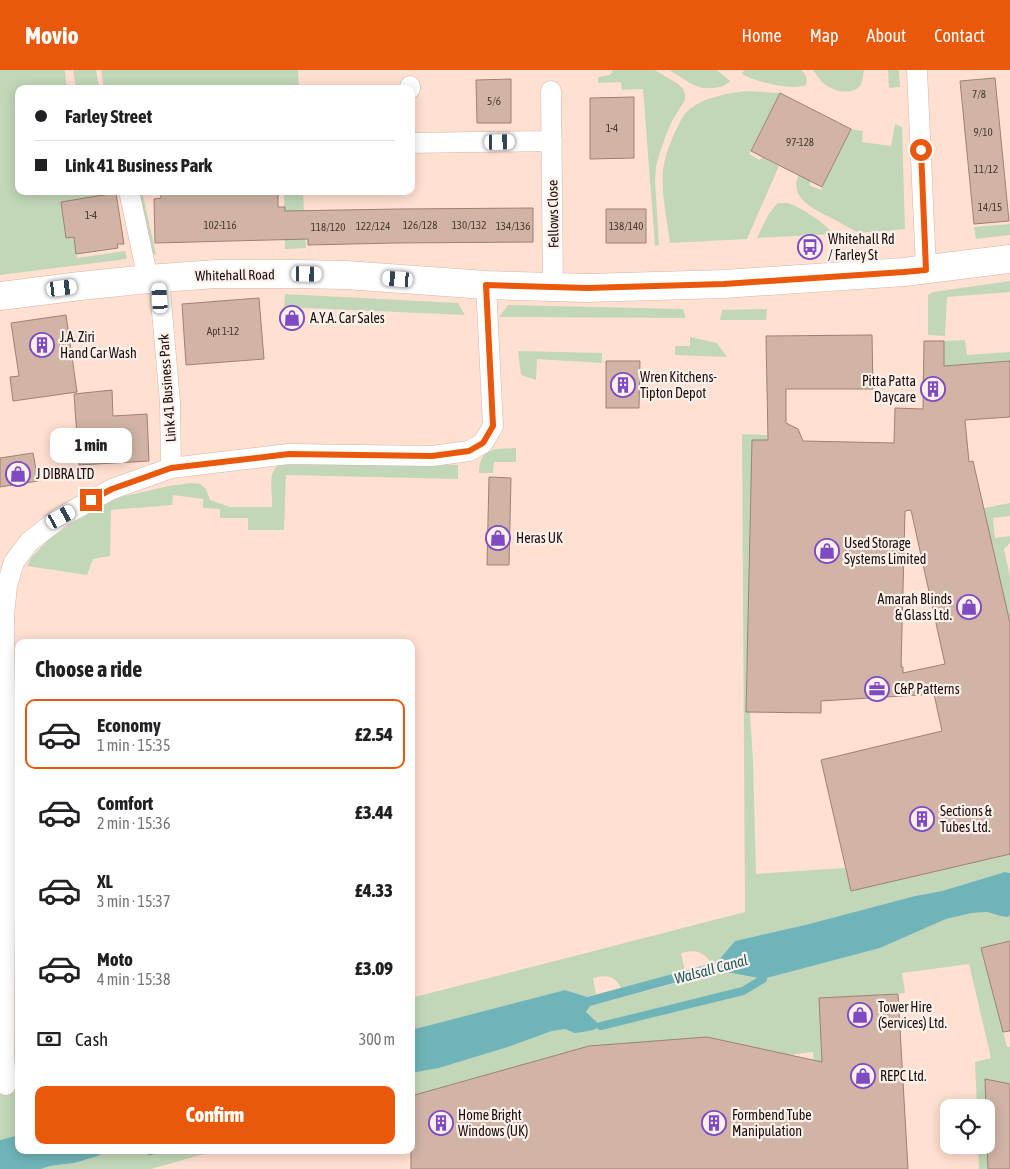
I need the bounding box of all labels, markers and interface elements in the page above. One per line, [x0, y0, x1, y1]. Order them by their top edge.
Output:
text: Movio [25, 22, 79, 49]
text: Home [742, 25, 782, 46]
text: Map [810, 25, 839, 46]
text: About [867, 25, 906, 46]
text: Contact [934, 25, 985, 46]
house number: 7/8 [972, 88, 986, 100]
house number: 5/6 [487, 95, 501, 107]
text: Farley Street [65, 105, 152, 127]
house number: 1-4 [606, 122, 618, 134]
house number: 9/10 [973, 126, 993, 138]
car [484, 134, 515, 150]
house number: 97-128 [786, 136, 814, 148]
route start [910, 139, 932, 161]
text: Link 41 Business Park [65, 154, 212, 176]
house number: 11/12 [974, 163, 998, 175]
street label: Fellows Close [544, 180, 562, 248]
house number: 14/15 [978, 201, 1002, 213]
house number: 1-4 [85, 209, 97, 221]
house number: 102-116 [203, 219, 237, 231]
house number: 126/128 [403, 219, 437, 231]
house number: 130/132 [452, 219, 486, 231]
house number: 122/124 [356, 220, 390, 232]
house number: 134/136 [496, 220, 530, 232]
house number: 138/140 [609, 220, 643, 232]
house number: 118/120 [311, 221, 345, 233]
place label: Whitehall Rd / Farley St [828, 231, 895, 263]
bus stop icon: Whitehall Rd / Farley St [797, 234, 823, 260]
street label: Whitehall Road [195, 266, 275, 284]
car [291, 266, 322, 282]
car [382, 270, 413, 288]
car [46, 279, 77, 297]
car [151, 283, 168, 313]
shop icon: A.Y.A. Car Sales [279, 305, 305, 331]
place label: A.Y.A. Car Sales [310, 310, 385, 326]
house number: Apt 1-12 [207, 325, 239, 337]
place label: J.A. Ziri Hand Car Wash [60, 329, 137, 361]
building icon: J.A. Ziri Hand Car Wash [29, 332, 55, 358]
street label: Link 41 Business Park [155, 333, 179, 443]
place label: Wren Kitchens- Tipton Depot [640, 369, 717, 401]
building icon: Wren Kitchens- Tipton Depot [610, 372, 636, 398]
place label: Pitta Patta Daycare [862, 373, 916, 405]
building icon: Pitta Patta Daycare [920, 376, 946, 402]
callout: 1 min [50, 428, 132, 462]
text: 1 min [75, 436, 107, 454]
shop icon: J DIBRA LTD [5, 461, 31, 487]
place label: J DIBRA LTD [36, 466, 95, 482]
route end [80, 489, 102, 511]
car [44, 503, 77, 531]
shop icon: Heras UK [485, 525, 511, 551]
place label: Heras UK [516, 530, 563, 546]
place label: Used Storage Systems Limited [844, 535, 926, 567]
shop icon: Used Storage Systems Limited [814, 538, 840, 564]
place label: Amarah Blinds & Glass Ltd. [878, 591, 952, 623]
shop icon: Amarah Blinds & Glass Ltd. [956, 594, 982, 620]
text: Choose a ride [35, 656, 142, 682]
office icon: C&P Patterns [864, 676, 890, 702]
place label: C&P Patterns [894, 681, 960, 697]
icon: car [37, 712, 82, 757]
text: Economy [97, 714, 161, 736]
text: £2.54 [355, 723, 393, 745]
text: 1 min · 15:35 [97, 736, 170, 754]
icon: car [37, 790, 82, 835]
text: Comfort [97, 792, 153, 814]
text: £3.44 [355, 801, 393, 823]
place label: Sections & Tubes Ltd. [940, 803, 993, 835]
building icon: Sections & Tubes Ltd. [909, 806, 935, 832]
text: 2 min · 15:36 [97, 814, 170, 832]
icon: car [37, 868, 82, 913]
text: XL [97, 870, 113, 892]
text: £4.33 [355, 879, 393, 901]
text: 3 min · 15:37 [97, 892, 170, 910]
icon: car [37, 946, 82, 991]
text: Moto [97, 948, 133, 970]
water label: Walsall Canal [672, 951, 750, 987]
text: £3.09 [355, 957, 393, 979]
text: 4 min · 15:38 [97, 970, 170, 988]
place label: Tower Hire (Services) Ltd. [878, 999, 947, 1031]
shop icon: Tower Hire (Services) Ltd. [847, 1002, 873, 1028]
icon: cash [35, 1025, 63, 1053]
text: Cash [75, 1028, 108, 1050]
text: 300 m [359, 1030, 395, 1048]
shop icon: REPC Ltd. [850, 1063, 876, 1089]
place label: REPC Ltd. [880, 1068, 926, 1084]
button: Confirm [35, 1086, 395, 1144]
map controls [940, 1099, 995, 1154]
button: locate [940, 1099, 995, 1154]
place label: Home Bright Windows (UK) [458, 1107, 528, 1139]
place label: Formbend Tube Manipulation [732, 1107, 812, 1139]
building icon: Home Bright Windows (UK) [428, 1110, 454, 1136]
building icon: Formbend Tube Manipulation [701, 1110, 727, 1136]

